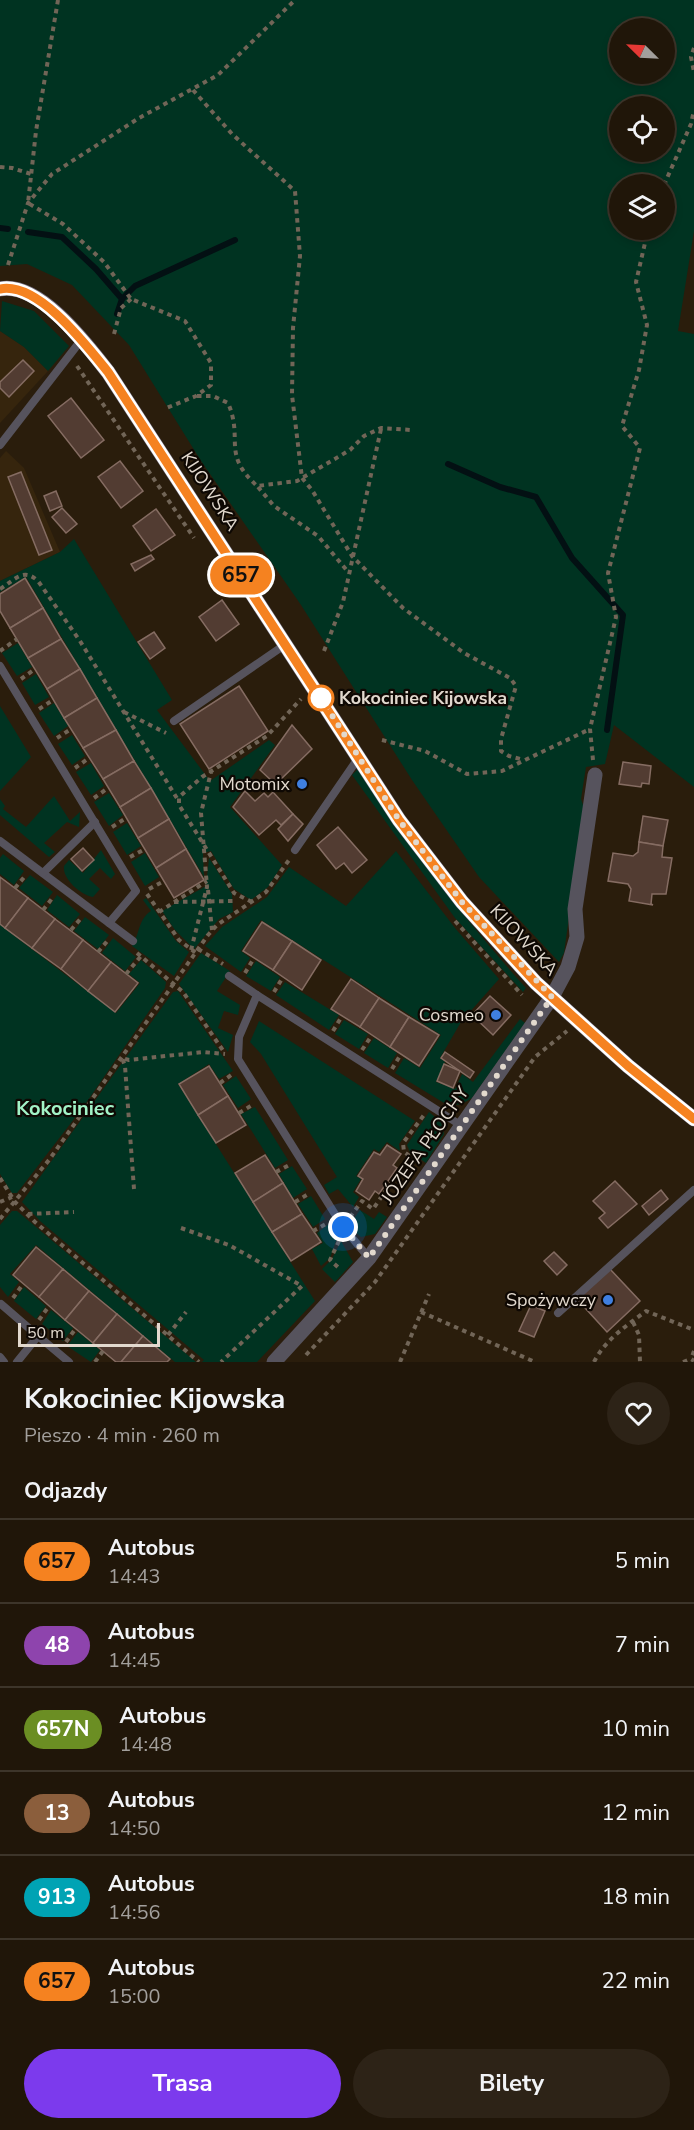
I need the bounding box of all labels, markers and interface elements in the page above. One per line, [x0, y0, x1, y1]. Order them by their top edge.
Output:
north arrow [609, 18, 675, 84]
map controls [609, 18, 675, 240]
button: locate [609, 96, 675, 162]
button: layers [609, 174, 675, 240]
street label: KIJOWSKA [175, 447, 245, 535]
line badge: 657 [206, 556, 276, 594]
text: 657 [222, 561, 260, 589]
marker: Kokociniec Kijowska [308, 685, 334, 711]
place label: Kokociniec Kijowska [339, 686, 507, 710]
place label: Motomix [219, 772, 291, 796]
marker: Motomix [295, 777, 309, 791]
street label: KIJOWSKA [485, 899, 563, 981]
place label: Cosmeo [419, 1003, 484, 1027]
marker: Cosmeo [489, 1008, 503, 1022]
street label: JÓZEFA PŁOCHY [375, 1081, 475, 1209]
district label: Kokociniec [16, 1095, 115, 1122]
your location [328, 1212, 358, 1242]
place label: Spożywczy [506, 1288, 597, 1312]
marker: Spożywczy [601, 1293, 615, 1307]
scale bar [18, 1320, 160, 1348]
text: 50 m [27, 1322, 64, 1344]
text: Kokociniec Kijowska [24, 1380, 285, 1418]
button: heart [607, 1382, 670, 1445]
text: Pieszo · 4 min · 260 m [24, 1422, 220, 1449]
text: Odjazdy [24, 1476, 107, 1506]
text: Autobus [108, 1533, 195, 1563]
text: 5 min [615, 1546, 670, 1576]
text: 657 [38, 1547, 76, 1575]
text: 14:43 [108, 1563, 161, 1590]
text: Autobus [108, 1617, 195, 1647]
text: 7 min [615, 1630, 670, 1660]
text: 48 [44, 1631, 70, 1659]
text: 14:45 [108, 1647, 161, 1674]
text: Autobus [120, 1701, 206, 1731]
text: 10 min [602, 1714, 670, 1744]
text: 657N [36, 1715, 90, 1743]
text: 14:48 [120, 1731, 172, 1758]
text: Autobus [108, 1785, 195, 1815]
text: 12 min [602, 1798, 670, 1828]
text: 13 [44, 1799, 70, 1827]
text: 14:50 [108, 1815, 161, 1842]
text: Autobus [108, 1869, 195, 1899]
text: 18 min [602, 1882, 670, 1912]
text: 913 [38, 1883, 76, 1911]
text: 14:56 [108, 1899, 161, 1926]
text: Autobus [108, 1953, 195, 1983]
text: 22 min [602, 1966, 670, 1996]
text: 657 [38, 1967, 76, 1995]
text: 15:00 [108, 1983, 161, 2010]
button: Trasa [24, 2049, 341, 2118]
button: Bilety [353, 2049, 670, 2118]

